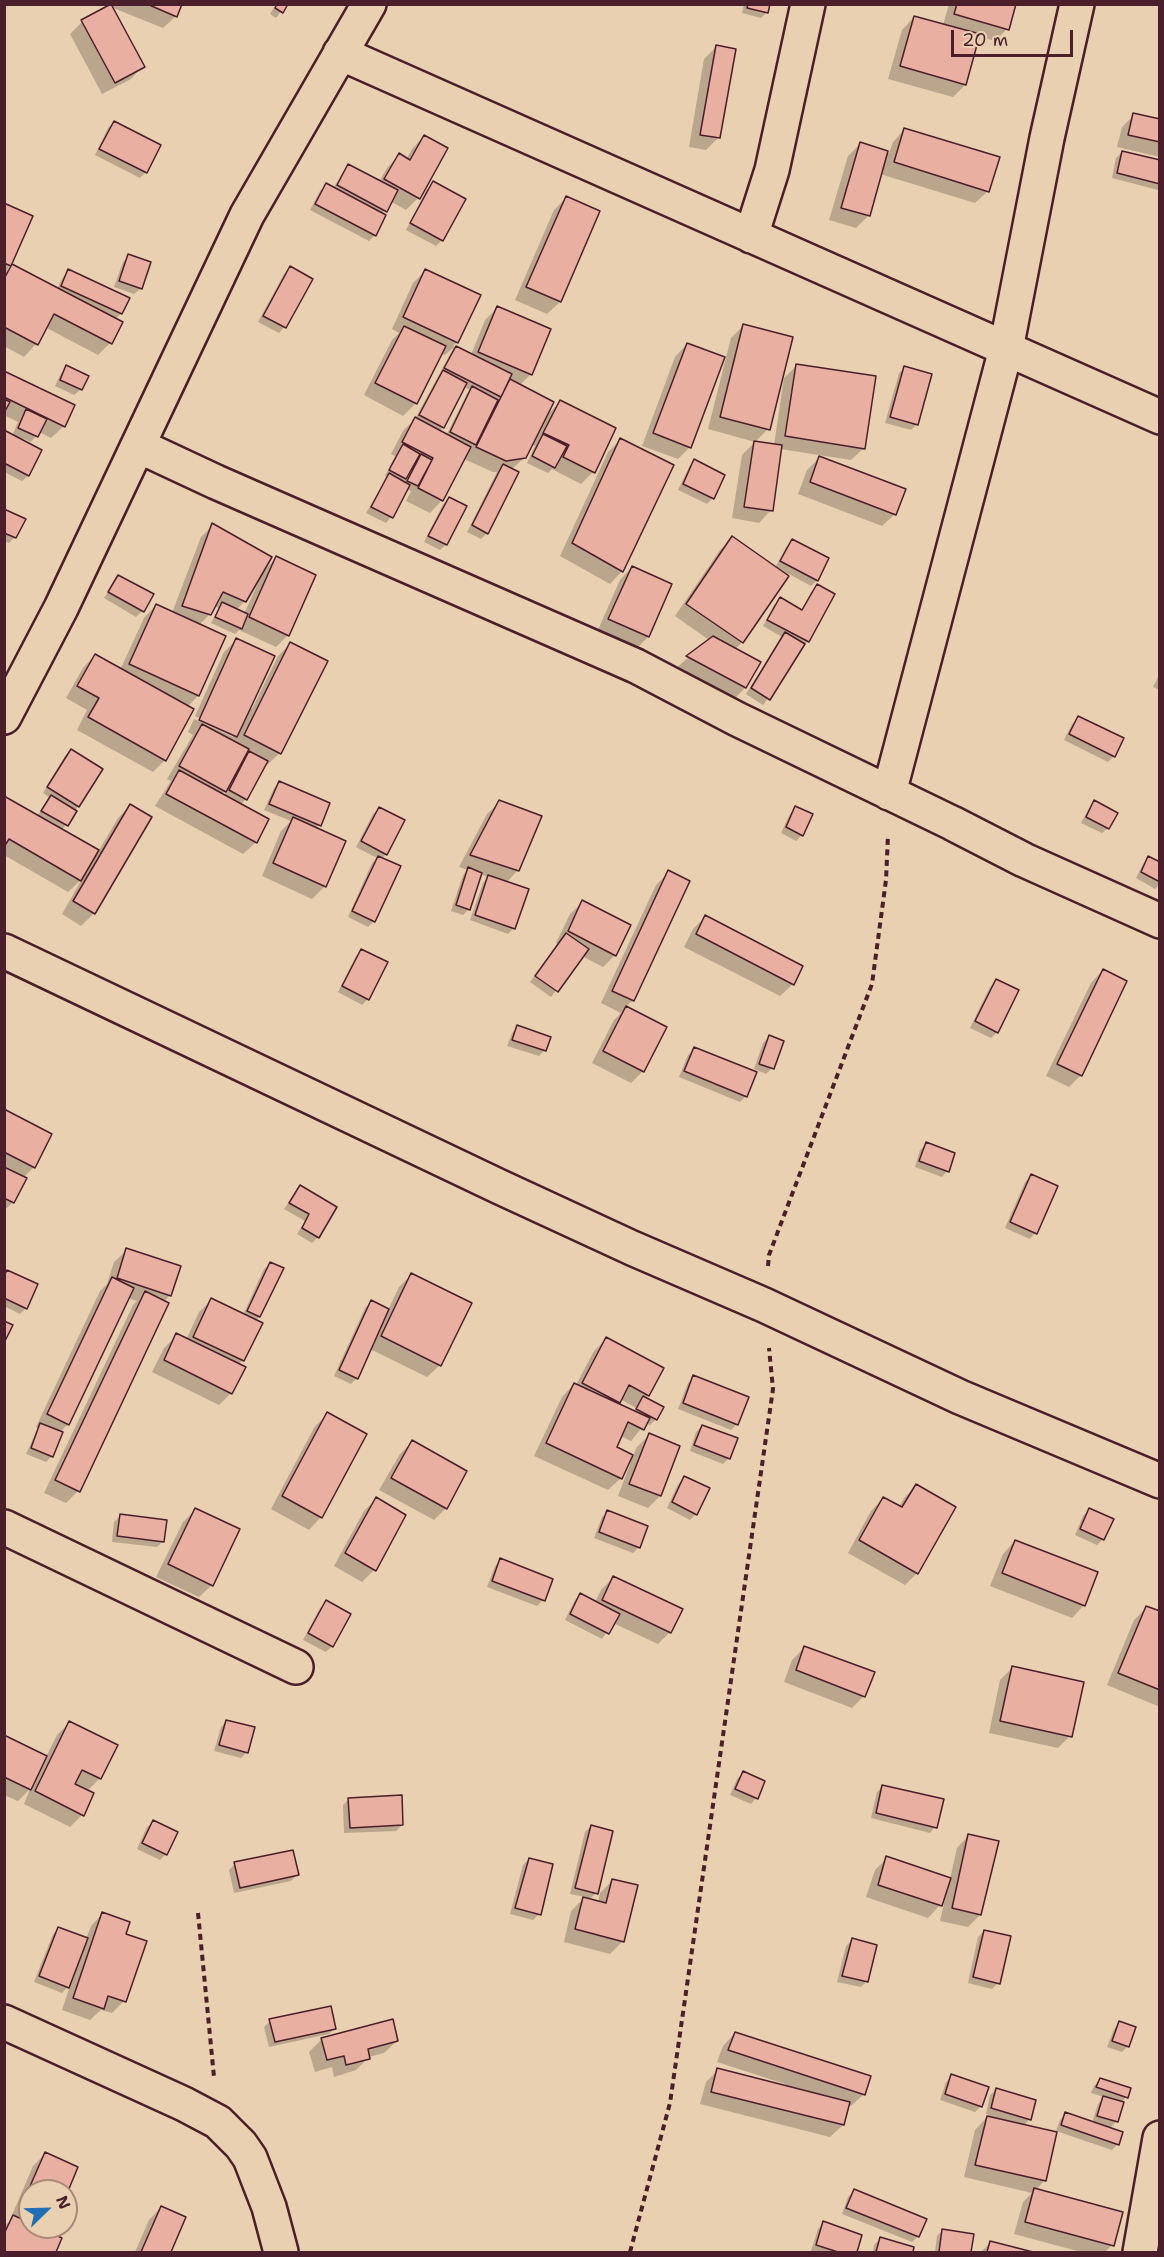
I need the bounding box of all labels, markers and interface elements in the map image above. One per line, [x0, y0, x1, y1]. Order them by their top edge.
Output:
scale bar [954, 18, 1076, 56]
text: 20 m [962, 28, 1008, 52]
north arrow [18, 2179, 78, 2239]
text: N [51, 2193, 75, 2212]

